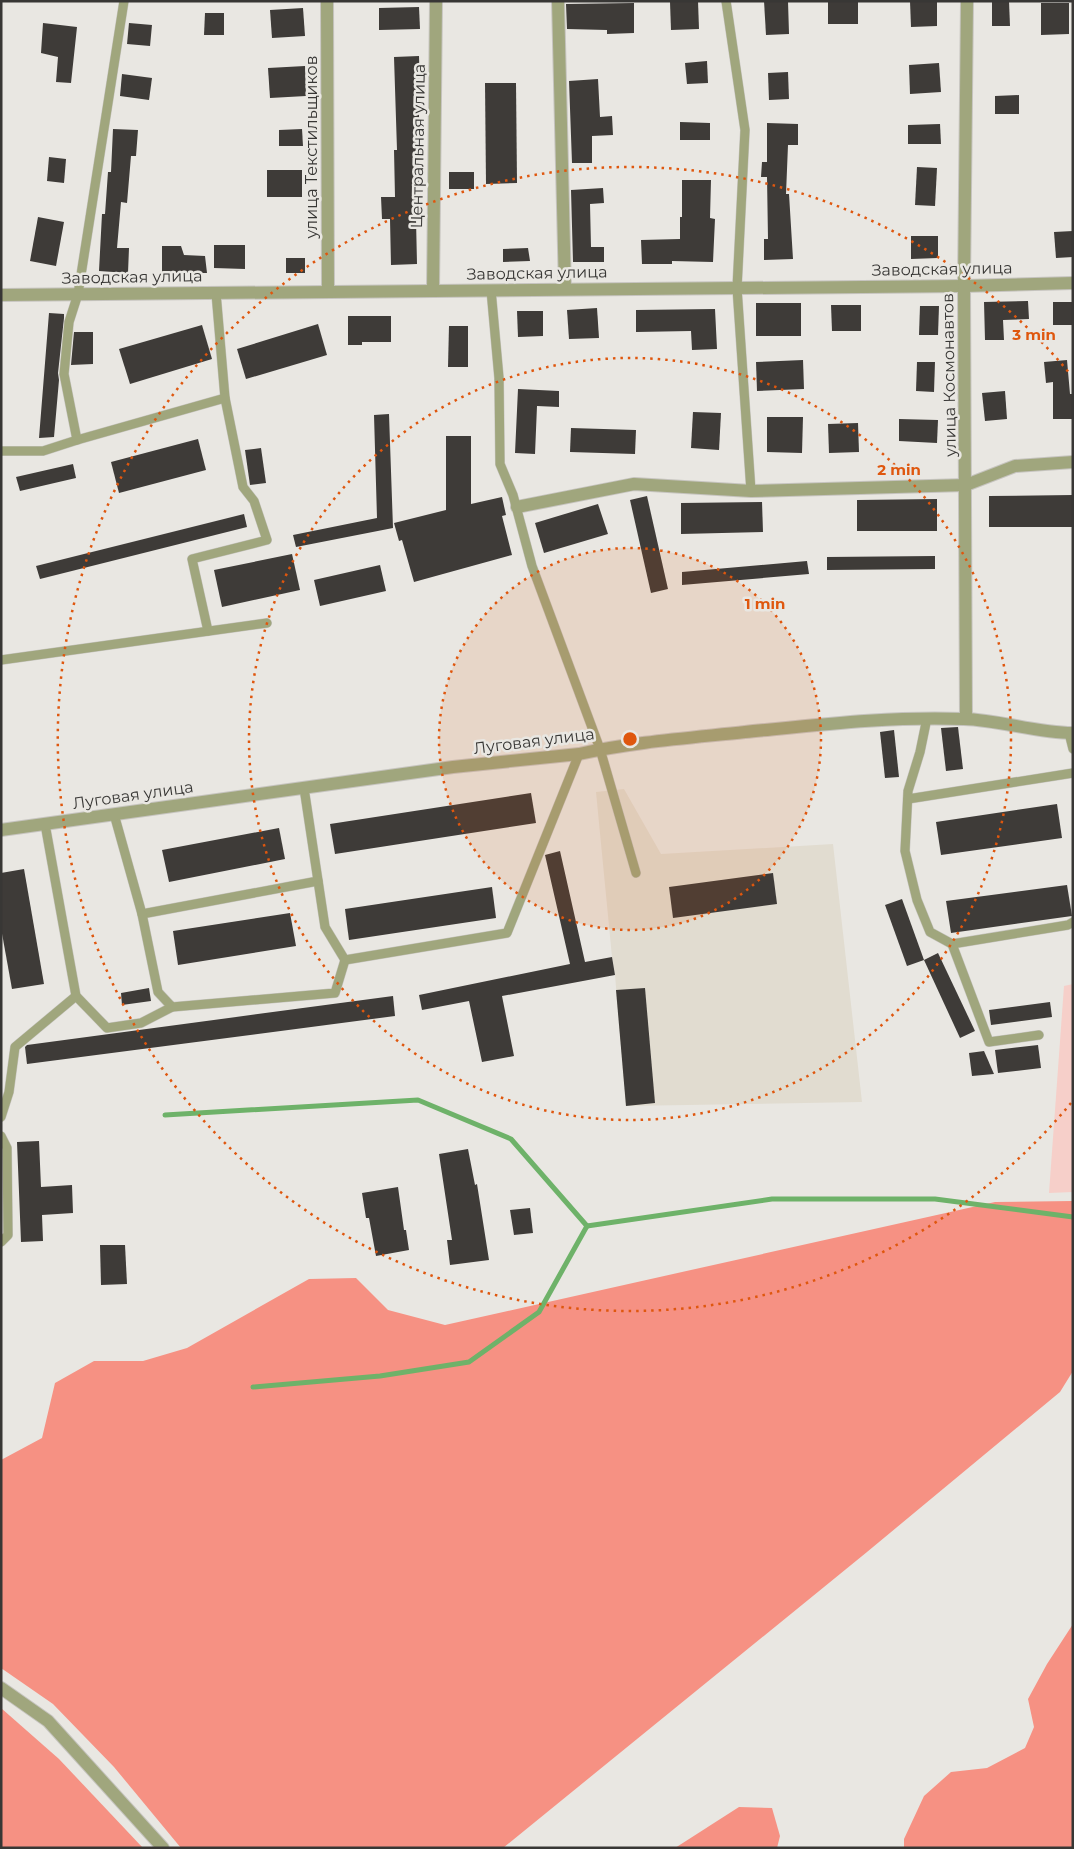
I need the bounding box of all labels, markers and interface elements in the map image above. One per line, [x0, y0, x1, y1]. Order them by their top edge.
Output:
street label: улица Текстильщиков [302, 56, 321, 239]
street label: Центральная улица [407, 64, 429, 228]
street label: Заводская улица [871, 258, 1013, 280]
street label: Заводская улица [466, 262, 608, 284]
street label: Заводская улица [61, 266, 203, 288]
street label: улица Космонавтов [938, 293, 960, 458]
text: 3 min [1011, 325, 1056, 344]
text: 2 min [877, 460, 921, 479]
text: 1 min [745, 594, 785, 613]
street label: Луговая улица [472, 724, 596, 758]
centre of rings [621, 730, 639, 748]
street label: Луговая улица [71, 777, 195, 813]

